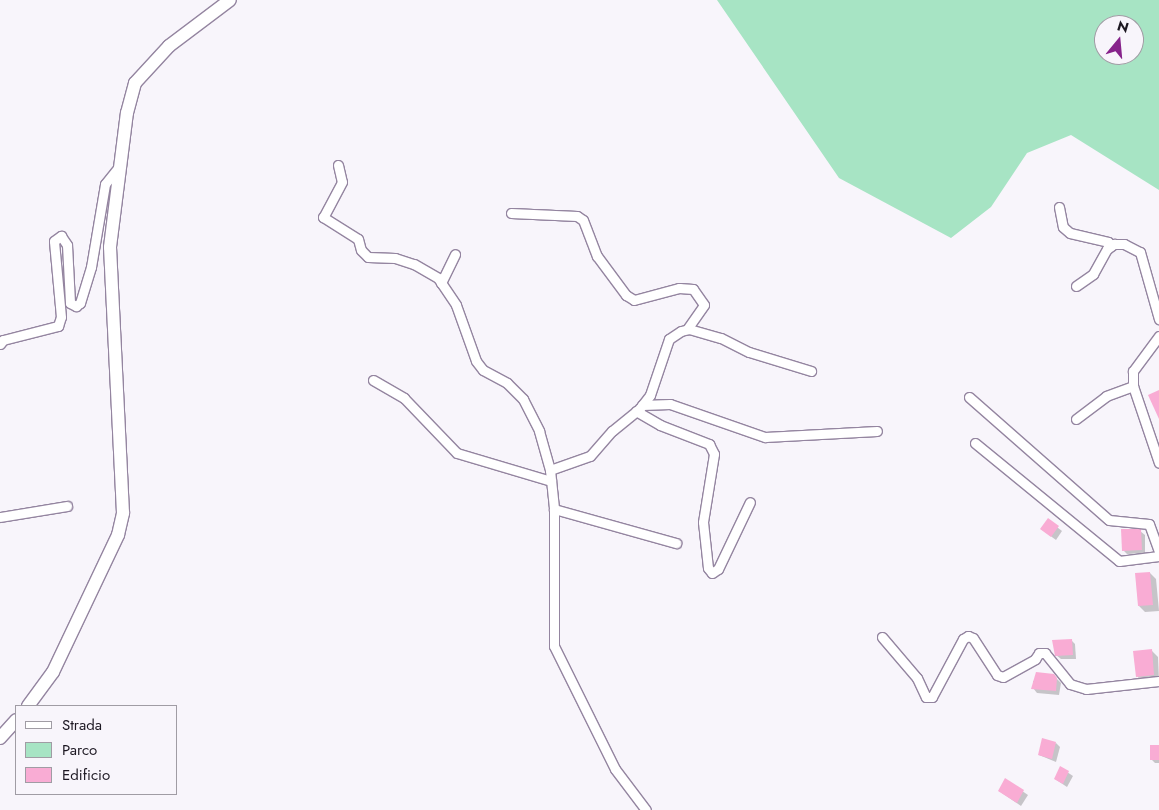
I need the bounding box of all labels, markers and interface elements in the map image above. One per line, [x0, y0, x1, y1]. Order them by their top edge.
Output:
north arrow [1094, 15, 1144, 65]
text: N [1115, 15, 1131, 38]
legend [15, 705, 178, 795]
text: Strada [62, 714, 102, 736]
text: Parco [62, 739, 97, 761]
text: Edificio [62, 764, 110, 786]

